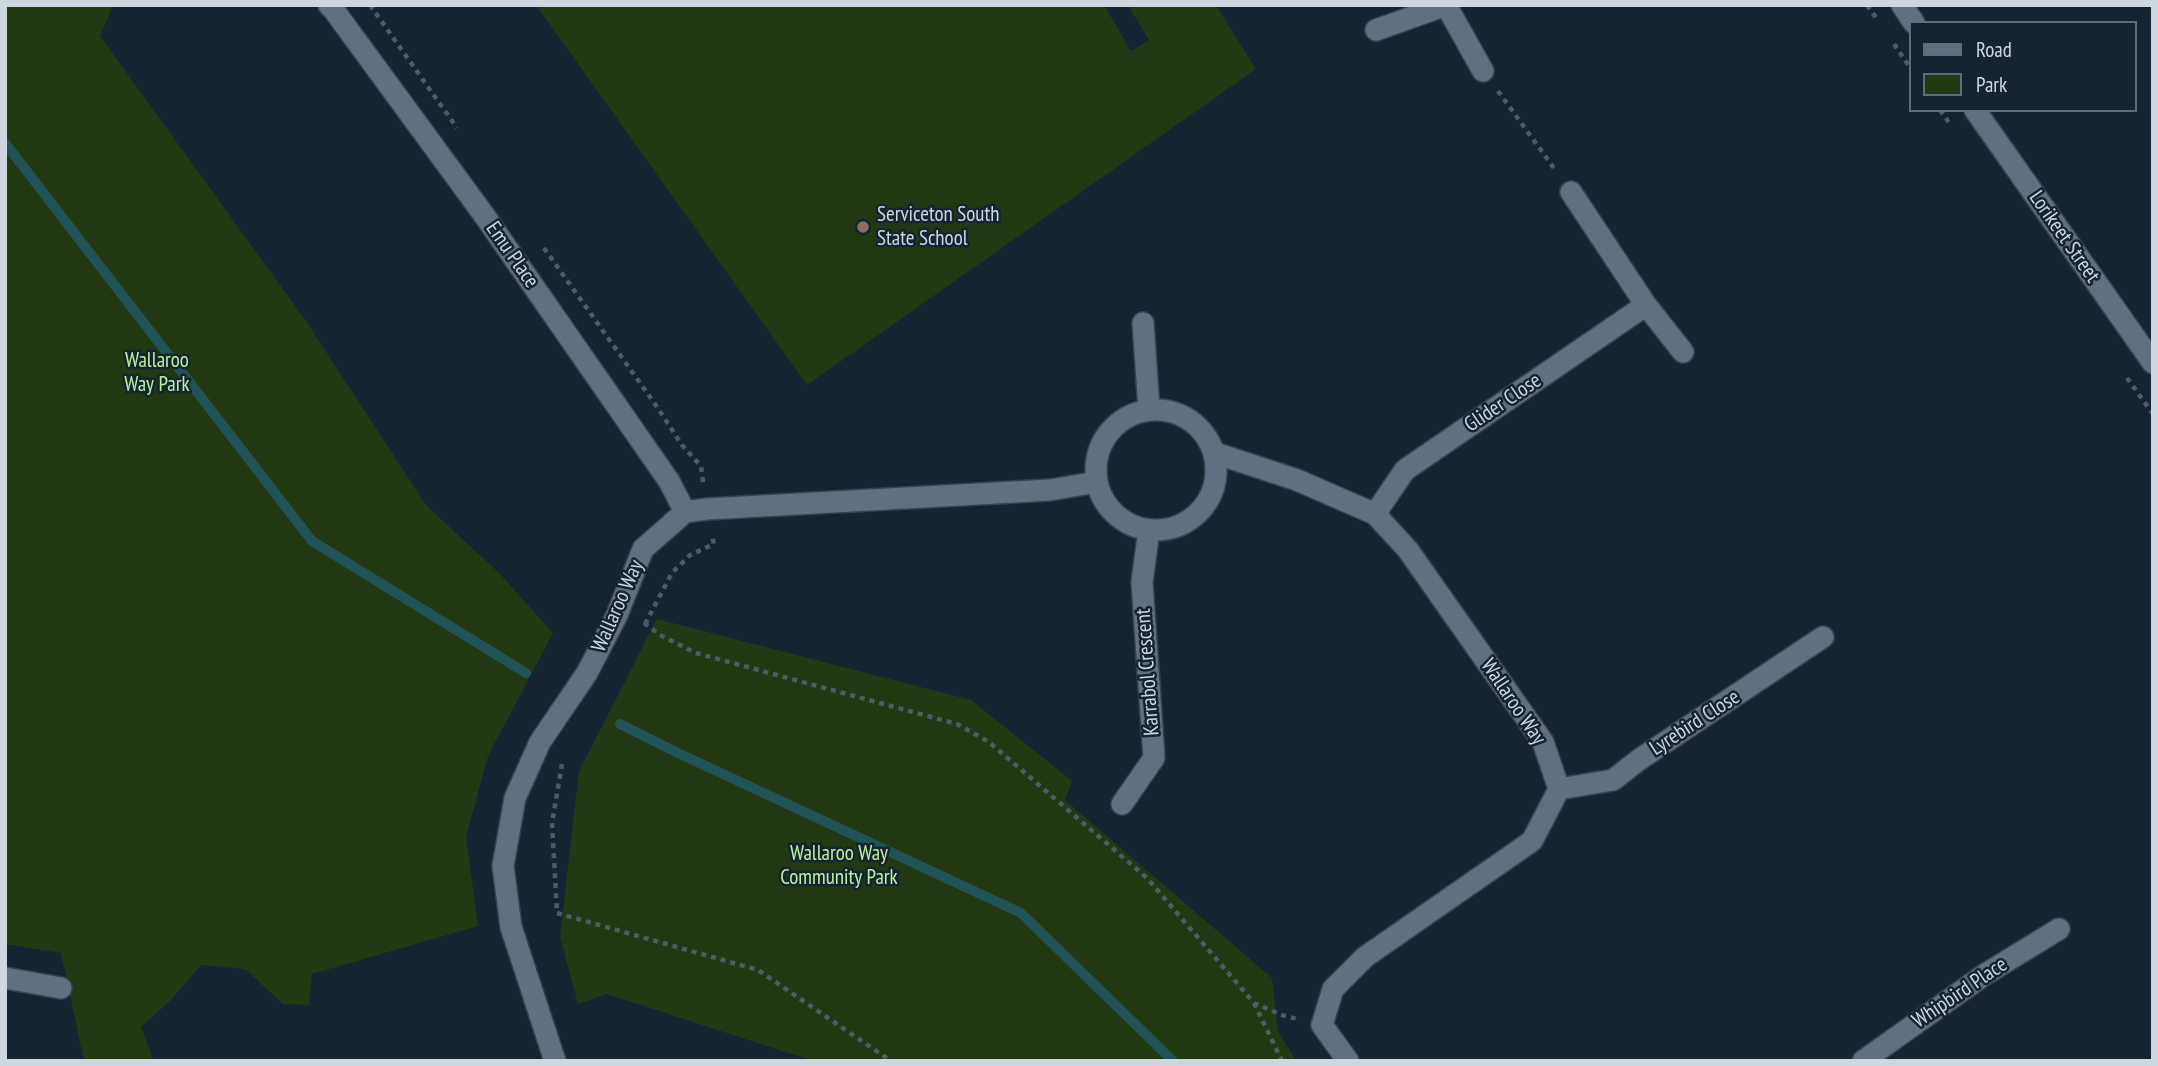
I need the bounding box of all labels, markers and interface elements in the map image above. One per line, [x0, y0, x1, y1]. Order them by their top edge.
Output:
legend [1910, 21, 2137, 112]
text: Road [1976, 36, 2012, 63]
text: Park [1976, 71, 2007, 98]
street label: Lorikeet Street [2023, 186, 2105, 288]
place label: Serviceton South State School [877, 202, 999, 252]
street label: Emu Place [480, 217, 544, 293]
marker: Serviceton South State School [855, 219, 871, 235]
park label: Wallaroo Way Park [124, 348, 190, 398]
street label: Glider Close [1460, 368, 1546, 438]
street label: Wallaroo Way [587, 556, 649, 656]
street label: Karrabol Crescent [1131, 608, 1165, 736]
street label: Wallaroo Way [1475, 654, 1551, 750]
street label: Lyrebird Close [1645, 685, 1745, 761]
park label: Wallaroo Way Community Park [780, 841, 898, 891]
street label: Whipbird Place [1908, 952, 2012, 1034]

